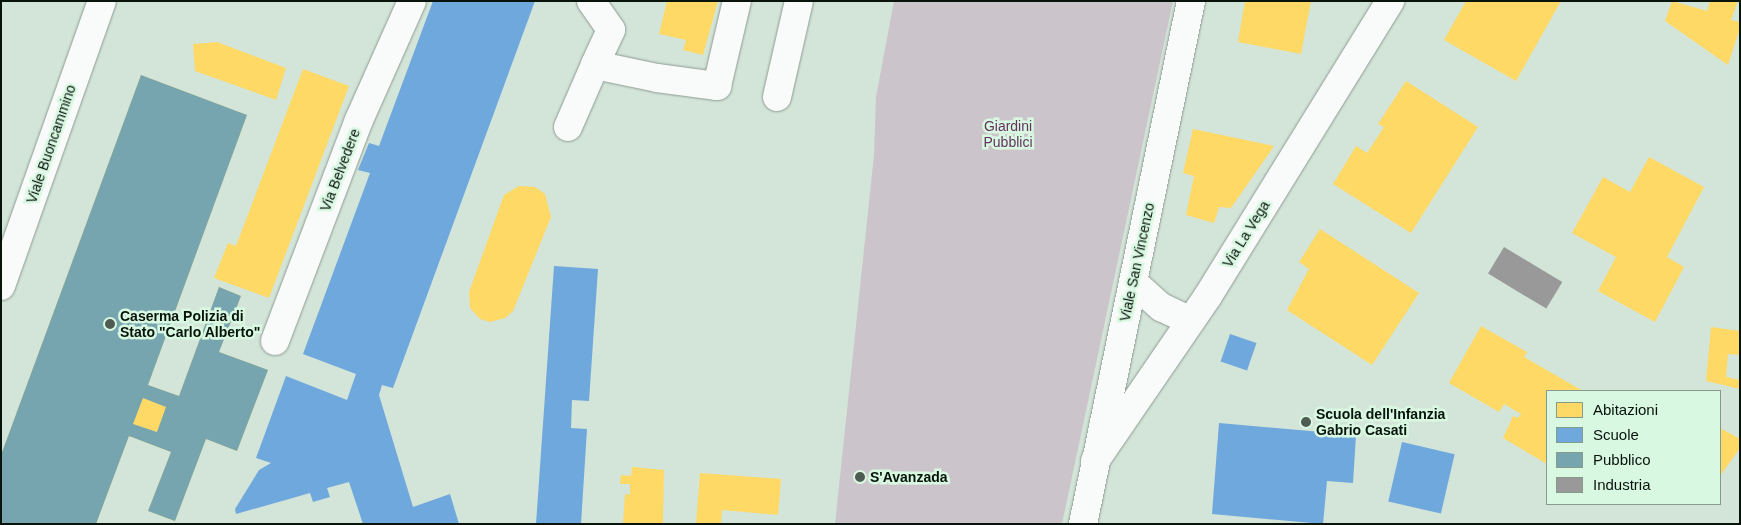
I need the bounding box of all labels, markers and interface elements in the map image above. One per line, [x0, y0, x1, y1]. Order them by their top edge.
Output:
street label: Viale Buoncammino [23, 83, 79, 205]
park label: Giardini Pubblici [983, 118, 1033, 150]
street label: Via Belvedere [317, 126, 363, 214]
street label: Via La Vega [1219, 198, 1273, 270]
street label: Viale San Vincenzo [1116, 201, 1158, 323]
place label: Caserma Polizia di Stato "Carlo Alberto" [120, 308, 261, 341]
marker: Caserma Polizia di Stato "Carlo Alberto" [104, 318, 116, 330]
legend [1546, 390, 1721, 505]
text: Abitazioni [1593, 401, 1658, 418]
place label: Scuola dell'Infanzia Gabrio Casati [1316, 406, 1445, 438]
marker: Scuola dell'Infanzia Gabrio Casati [1300, 416, 1312, 428]
text: Scuole [1593, 426, 1639, 443]
text: Pubblico [1593, 451, 1651, 468]
place label: S'Avanzada [870, 469, 948, 485]
marker: S'Avanzada [854, 471, 866, 483]
text: Industria [1593, 476, 1651, 493]

